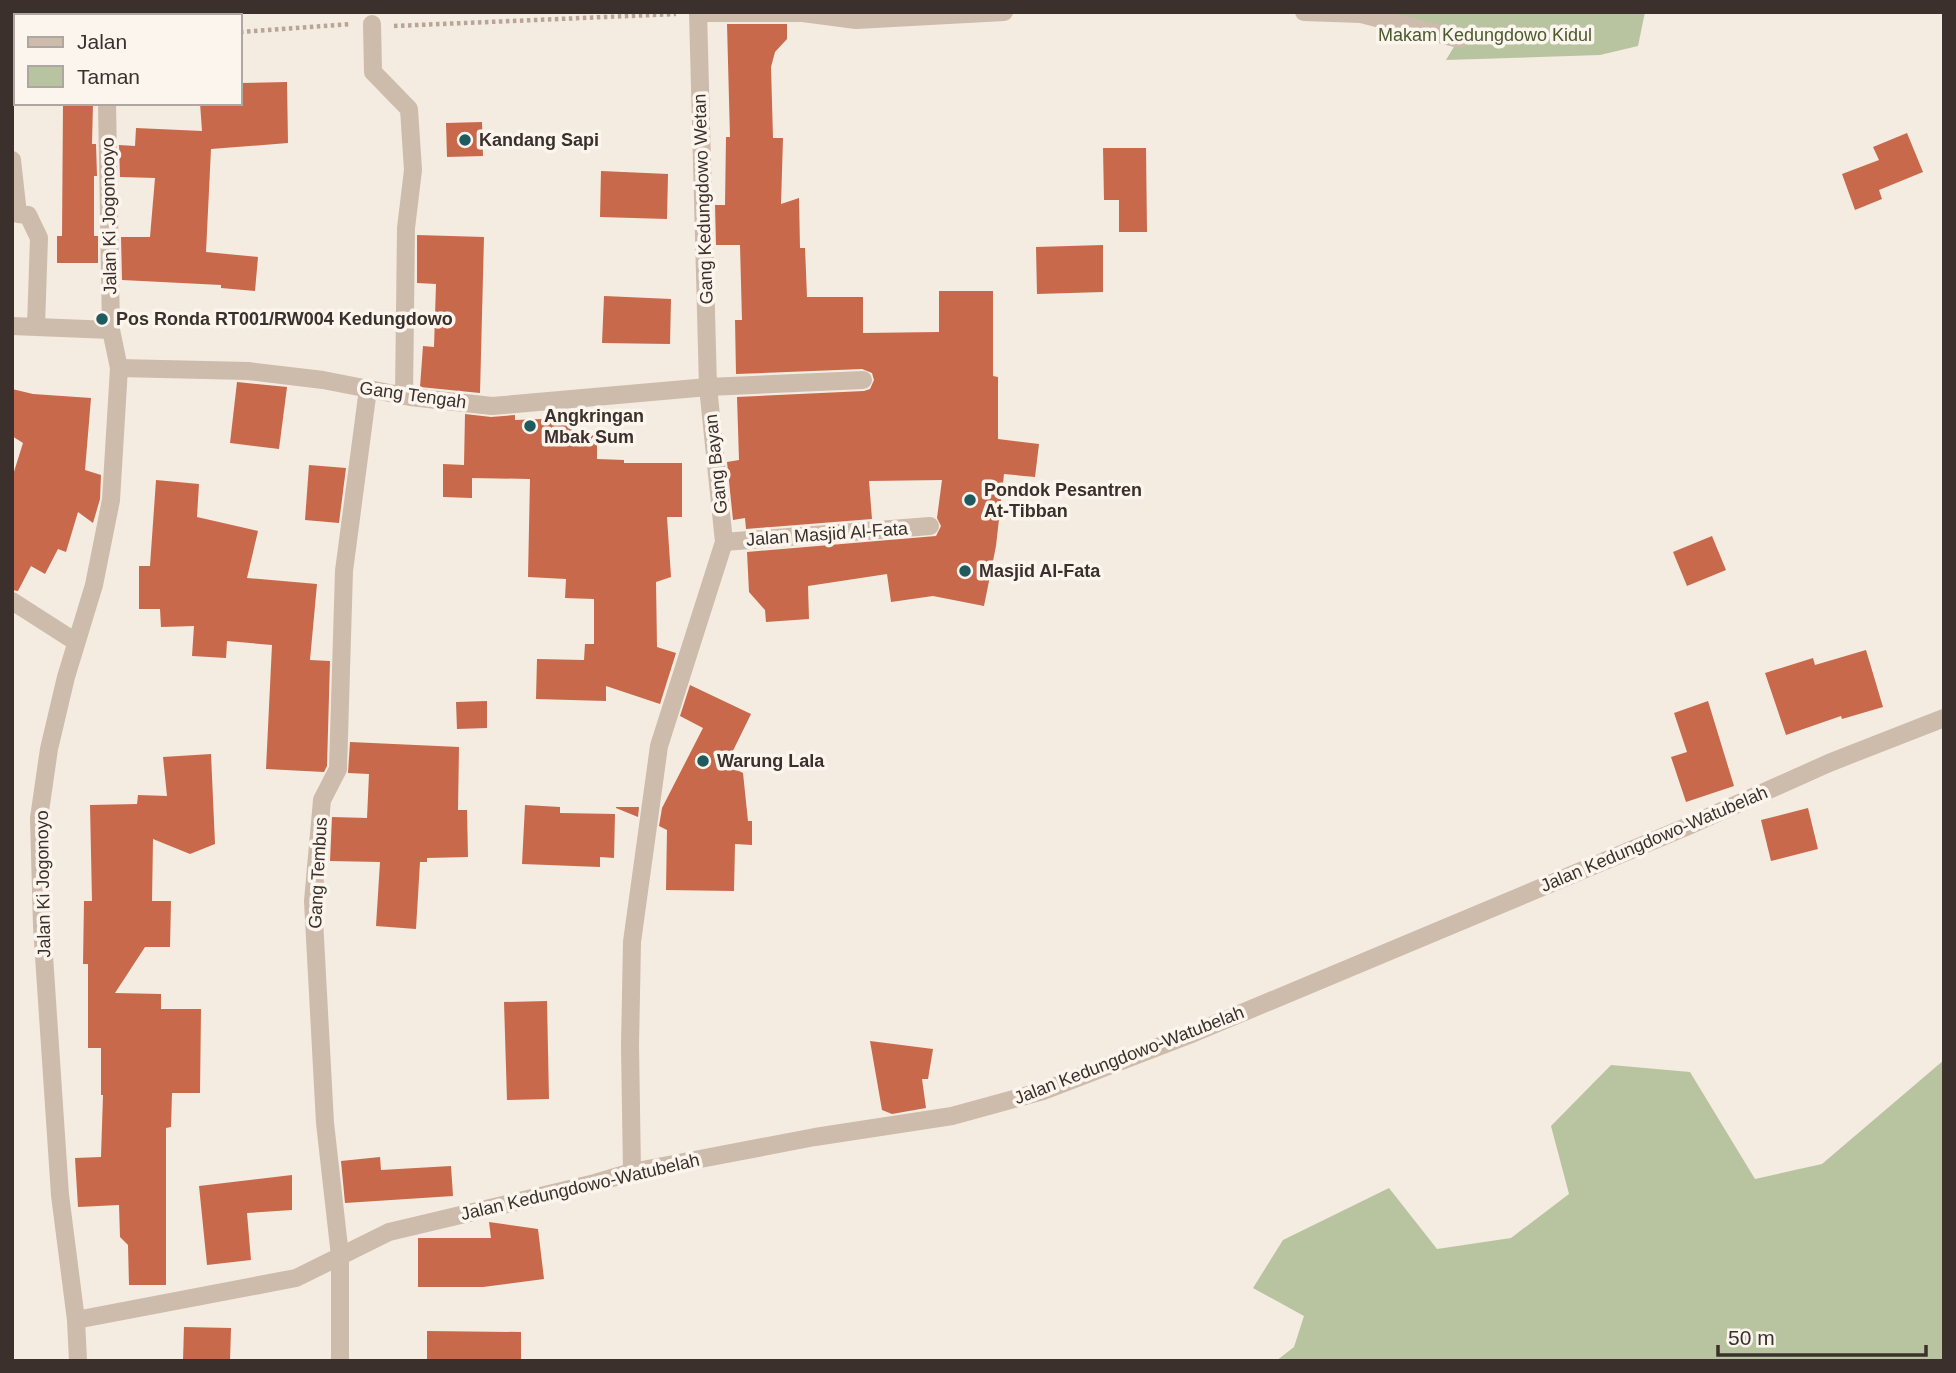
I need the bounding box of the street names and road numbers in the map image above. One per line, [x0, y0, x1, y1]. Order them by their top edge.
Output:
street label: Gang Kedungdowo Wetan [689, 93, 717, 305]
street label: Jalan Ki Jogonooyo [98, 137, 120, 295]
street label: Gang Tengah [358, 378, 468, 412]
street label: Gang Bayan [701, 413, 731, 515]
street label: Jalan Masjid Al-Fata [745, 518, 910, 550]
street label: Jalan Kedungdowo-Watubelah [1538, 782, 1770, 896]
street label: Jalan Ki Jogonoyo [32, 810, 54, 958]
street label: Gang Tembus [305, 817, 331, 929]
street label: Jalan Kedungdowo-Watubelah [1011, 1002, 1247, 1108]
street label: Jalan Kedungdowo-Watubelah [459, 1150, 701, 1224]

